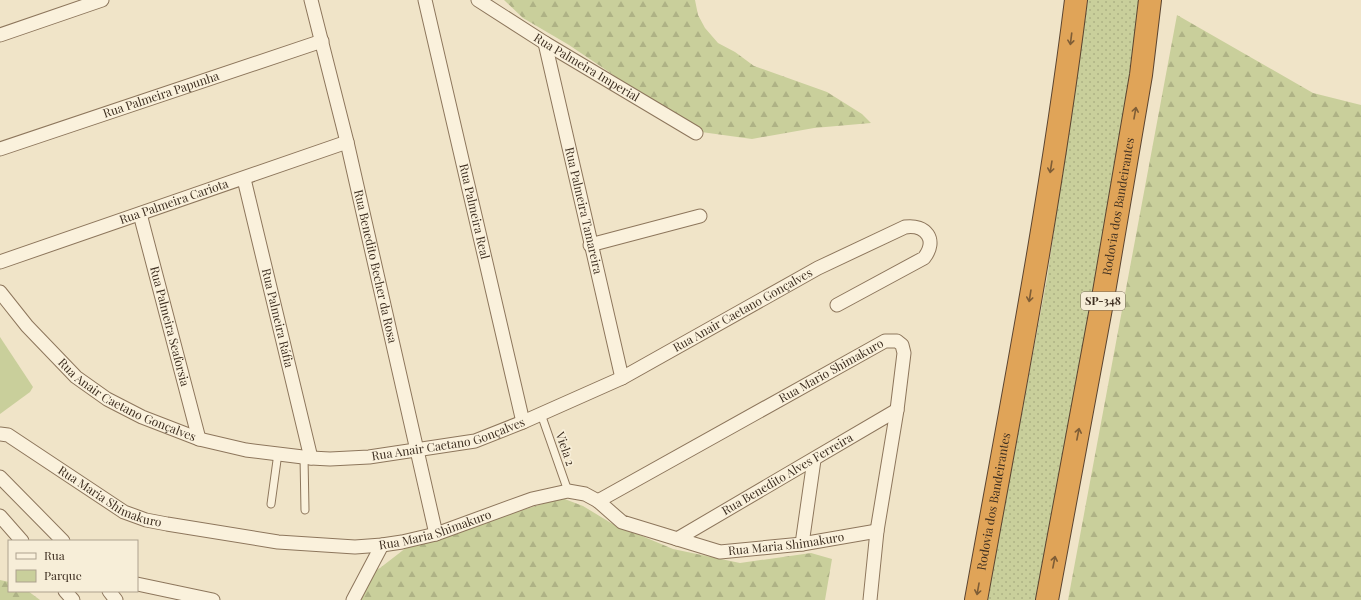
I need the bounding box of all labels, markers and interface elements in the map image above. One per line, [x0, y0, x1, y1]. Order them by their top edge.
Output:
street label: Rua Palmeira Imperial [531, 29, 643, 105]
one-way arrow [1067, 32, 1075, 45]
street label: Rua Palmeira Papunha [101, 67, 221, 121]
one-way arrow [1131, 107, 1139, 120]
street label: Rodovia dos Bandeirantes [1098, 136, 1137, 276]
street label: Rua Palmeira Tamareira [562, 145, 607, 276]
one-way arrow [1047, 160, 1055, 173]
street label: Rua Palmeira Real [456, 162, 494, 261]
street label: Rua Palmeira Cariota [117, 175, 230, 227]
street label: Rua Benedito Becher da Rosa [351, 188, 401, 344]
street label: Rua Palmeira Seaforsia [147, 264, 194, 388]
street label: Rua Anair Caetano Gonçalves [670, 264, 815, 355]
street label: Rua Palmeira Ráfia [259, 267, 298, 369]
one-way arrow [1026, 289, 1034, 302]
road number: SP-348 [1081, 292, 1125, 310]
street label: Rua Mario Shimakuro [776, 334, 886, 406]
street label: Rua Anair Caetano Gonçalves [55, 354, 199, 444]
street label: Rua Anair Caetano Gonçalves [370, 413, 527, 464]
one-way arrow [1074, 428, 1082, 441]
street label: Viela 2 [552, 429, 579, 468]
street label: Rua Benedito Alves Ferreira [718, 429, 855, 518]
street label: Rodovia dos Bandeirantes [973, 431, 1013, 572]
street label: Rua Maria Shimakuro [55, 462, 163, 530]
street label: Rua Maria Shimakuro [378, 505, 494, 552]
street label: Rua Maria Shimakuro [727, 528, 846, 558]
legend [8, 540, 138, 592]
text: Rua [44, 547, 65, 563]
one-way arrow [1050, 556, 1058, 569]
text: Parque [44, 567, 82, 583]
one-way arrow [974, 582, 982, 595]

